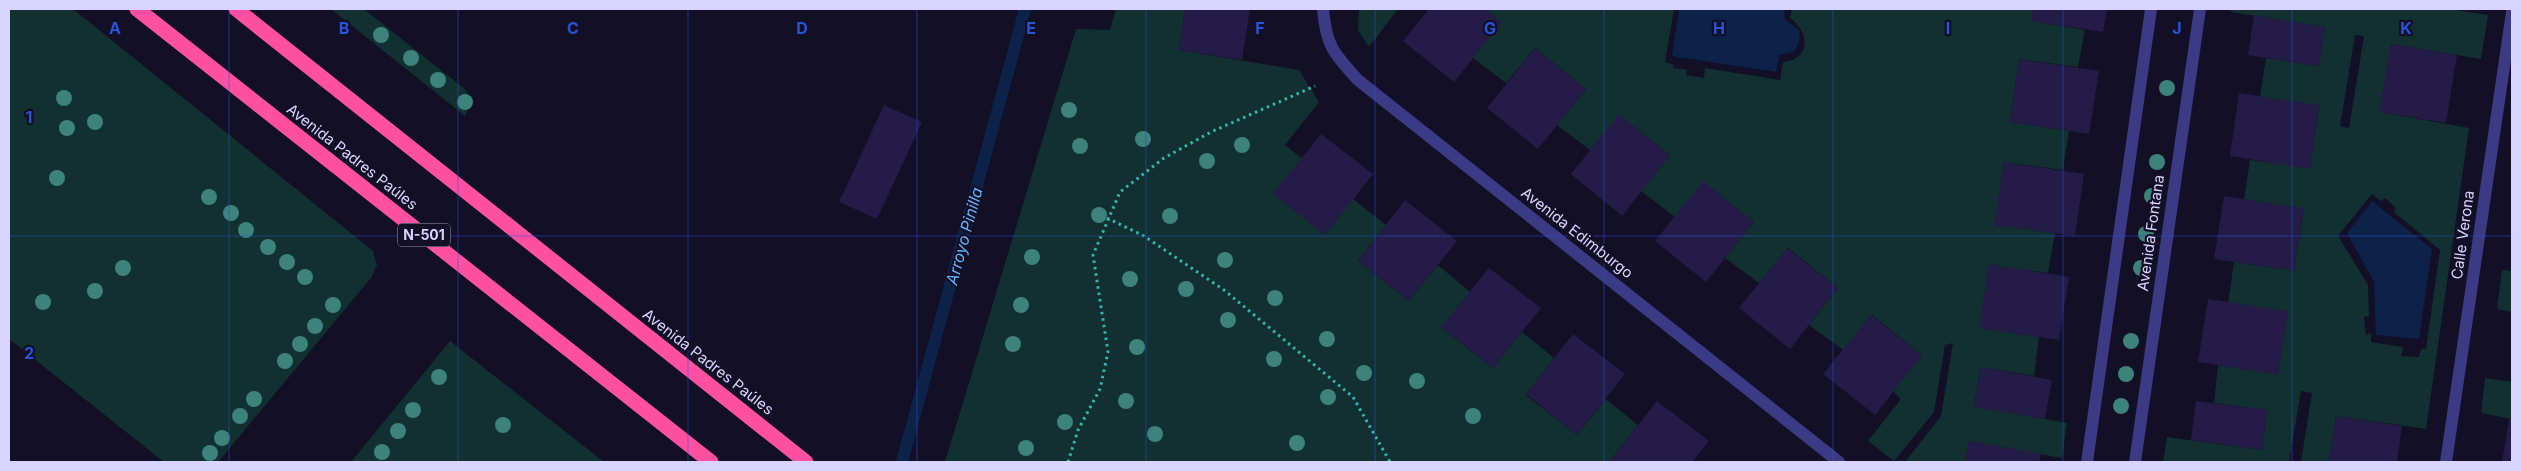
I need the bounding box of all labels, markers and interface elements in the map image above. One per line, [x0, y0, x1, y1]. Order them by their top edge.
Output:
text: A [109, 18, 121, 38]
text: B [339, 18, 349, 38]
text: C [567, 18, 579, 38]
text: D [796, 18, 808, 38]
text: E [1026, 18, 1036, 38]
text: F [1255, 18, 1265, 38]
text: G [1484, 18, 1496, 38]
text: H [1713, 18, 1725, 38]
text: I [1946, 18, 1950, 38]
text: J [2172, 18, 2182, 38]
text: K [2400, 18, 2412, 38]
street label: Avenida Padres Paúles [283, 100, 422, 214]
text: 1 [26, 107, 32, 127]
street label: Avenida Fontana [2133, 174, 2168, 292]
street label: Avenida Edimburgo [1517, 183, 1637, 282]
water label: Arroyo Pinilla [941, 185, 987, 288]
street label: Calle Verona [2447, 189, 2478, 281]
road number: N-501 [398, 224, 450, 246]
street label: Avenida Padres Paúles [639, 305, 778, 419]
text: 2 [24, 343, 34, 363]

